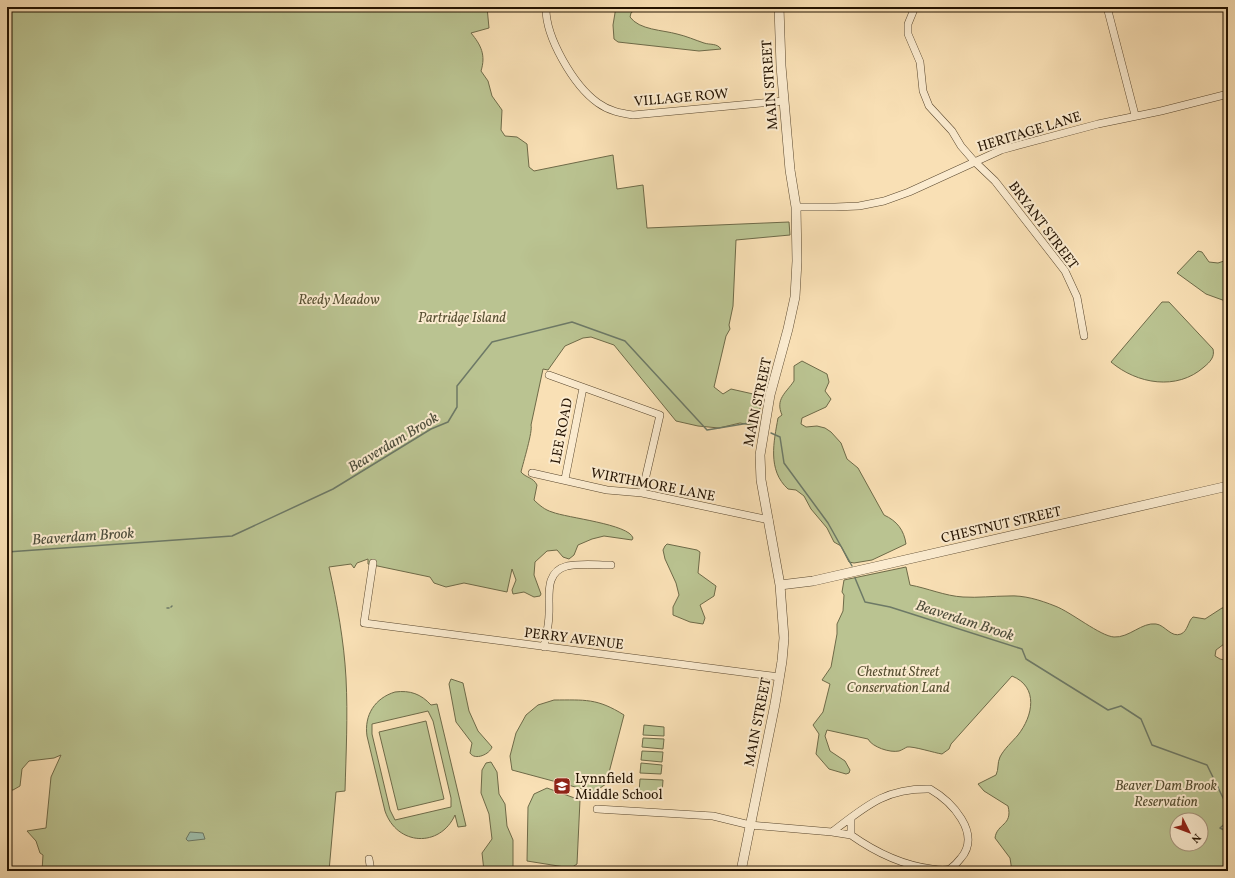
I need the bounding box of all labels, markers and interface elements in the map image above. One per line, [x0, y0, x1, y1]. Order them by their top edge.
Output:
street label: MAIN STREET [758, 39, 783, 131]
street label: VILLAGE ROW [633, 85, 729, 112]
street label: HERITAGE LANE [975, 108, 1084, 157]
street label: BRYANT STREET [1003, 178, 1082, 274]
park label: Reedy Meadow [298, 291, 380, 310]
park label: Partridge Island [418, 309, 506, 328]
street label: MAIN STREET [740, 356, 777, 448]
street label: LEE ROAD [547, 397, 578, 466]
water label: Beaverdam Brook [344, 408, 443, 479]
street label: WIRTHMORE LANE [589, 464, 717, 507]
street label: CHESTNUT STREET [939, 502, 1063, 549]
water label: Beaverdam Brook [31, 523, 135, 552]
water label: Beaverdam Brook [913, 596, 1017, 647]
street label: PERRY AVENUE [523, 624, 625, 655]
park label: Chestnut Street Conservation Land [846, 663, 950, 698]
street label: MAIN STREET [741, 676, 776, 768]
place label: Lynnfield Middle School [575, 770, 663, 805]
school or university icon: Lynnfield Middle School [552, 776, 572, 796]
park label: Beaver Dam Brook Reservation [1115, 777, 1218, 812]
north arrow [1169, 812, 1209, 852]
text: N [1187, 830, 1204, 846]

